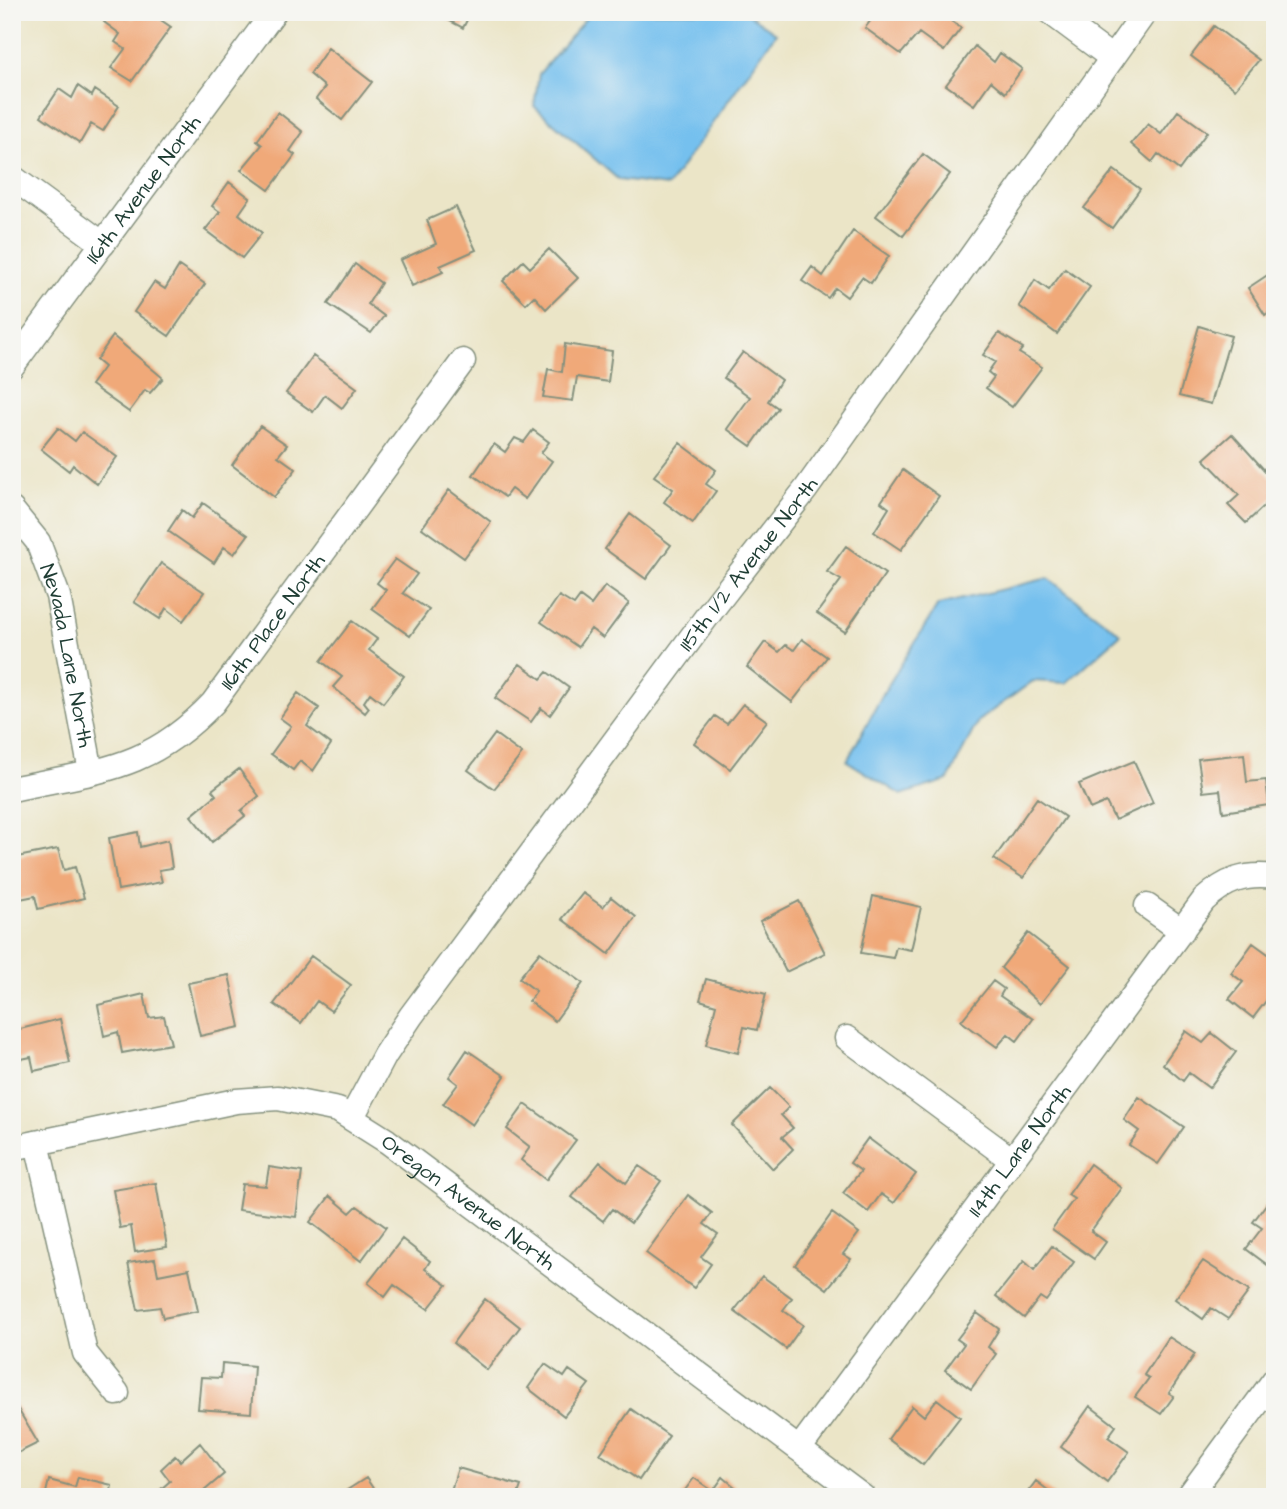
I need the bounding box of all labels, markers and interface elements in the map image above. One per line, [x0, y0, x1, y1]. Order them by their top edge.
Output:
street label: 116th Avenue North [79, 109, 208, 270]
street label: 115th 1/2 Avenue North [672, 471, 825, 657]
street label: 116th Place North [213, 548, 333, 696]
street label: Nevada Lane North [32, 560, 100, 750]
street label: 114th Lane North [961, 1078, 1079, 1223]
street label: Oregon Avenue North [375, 1128, 562, 1277]

